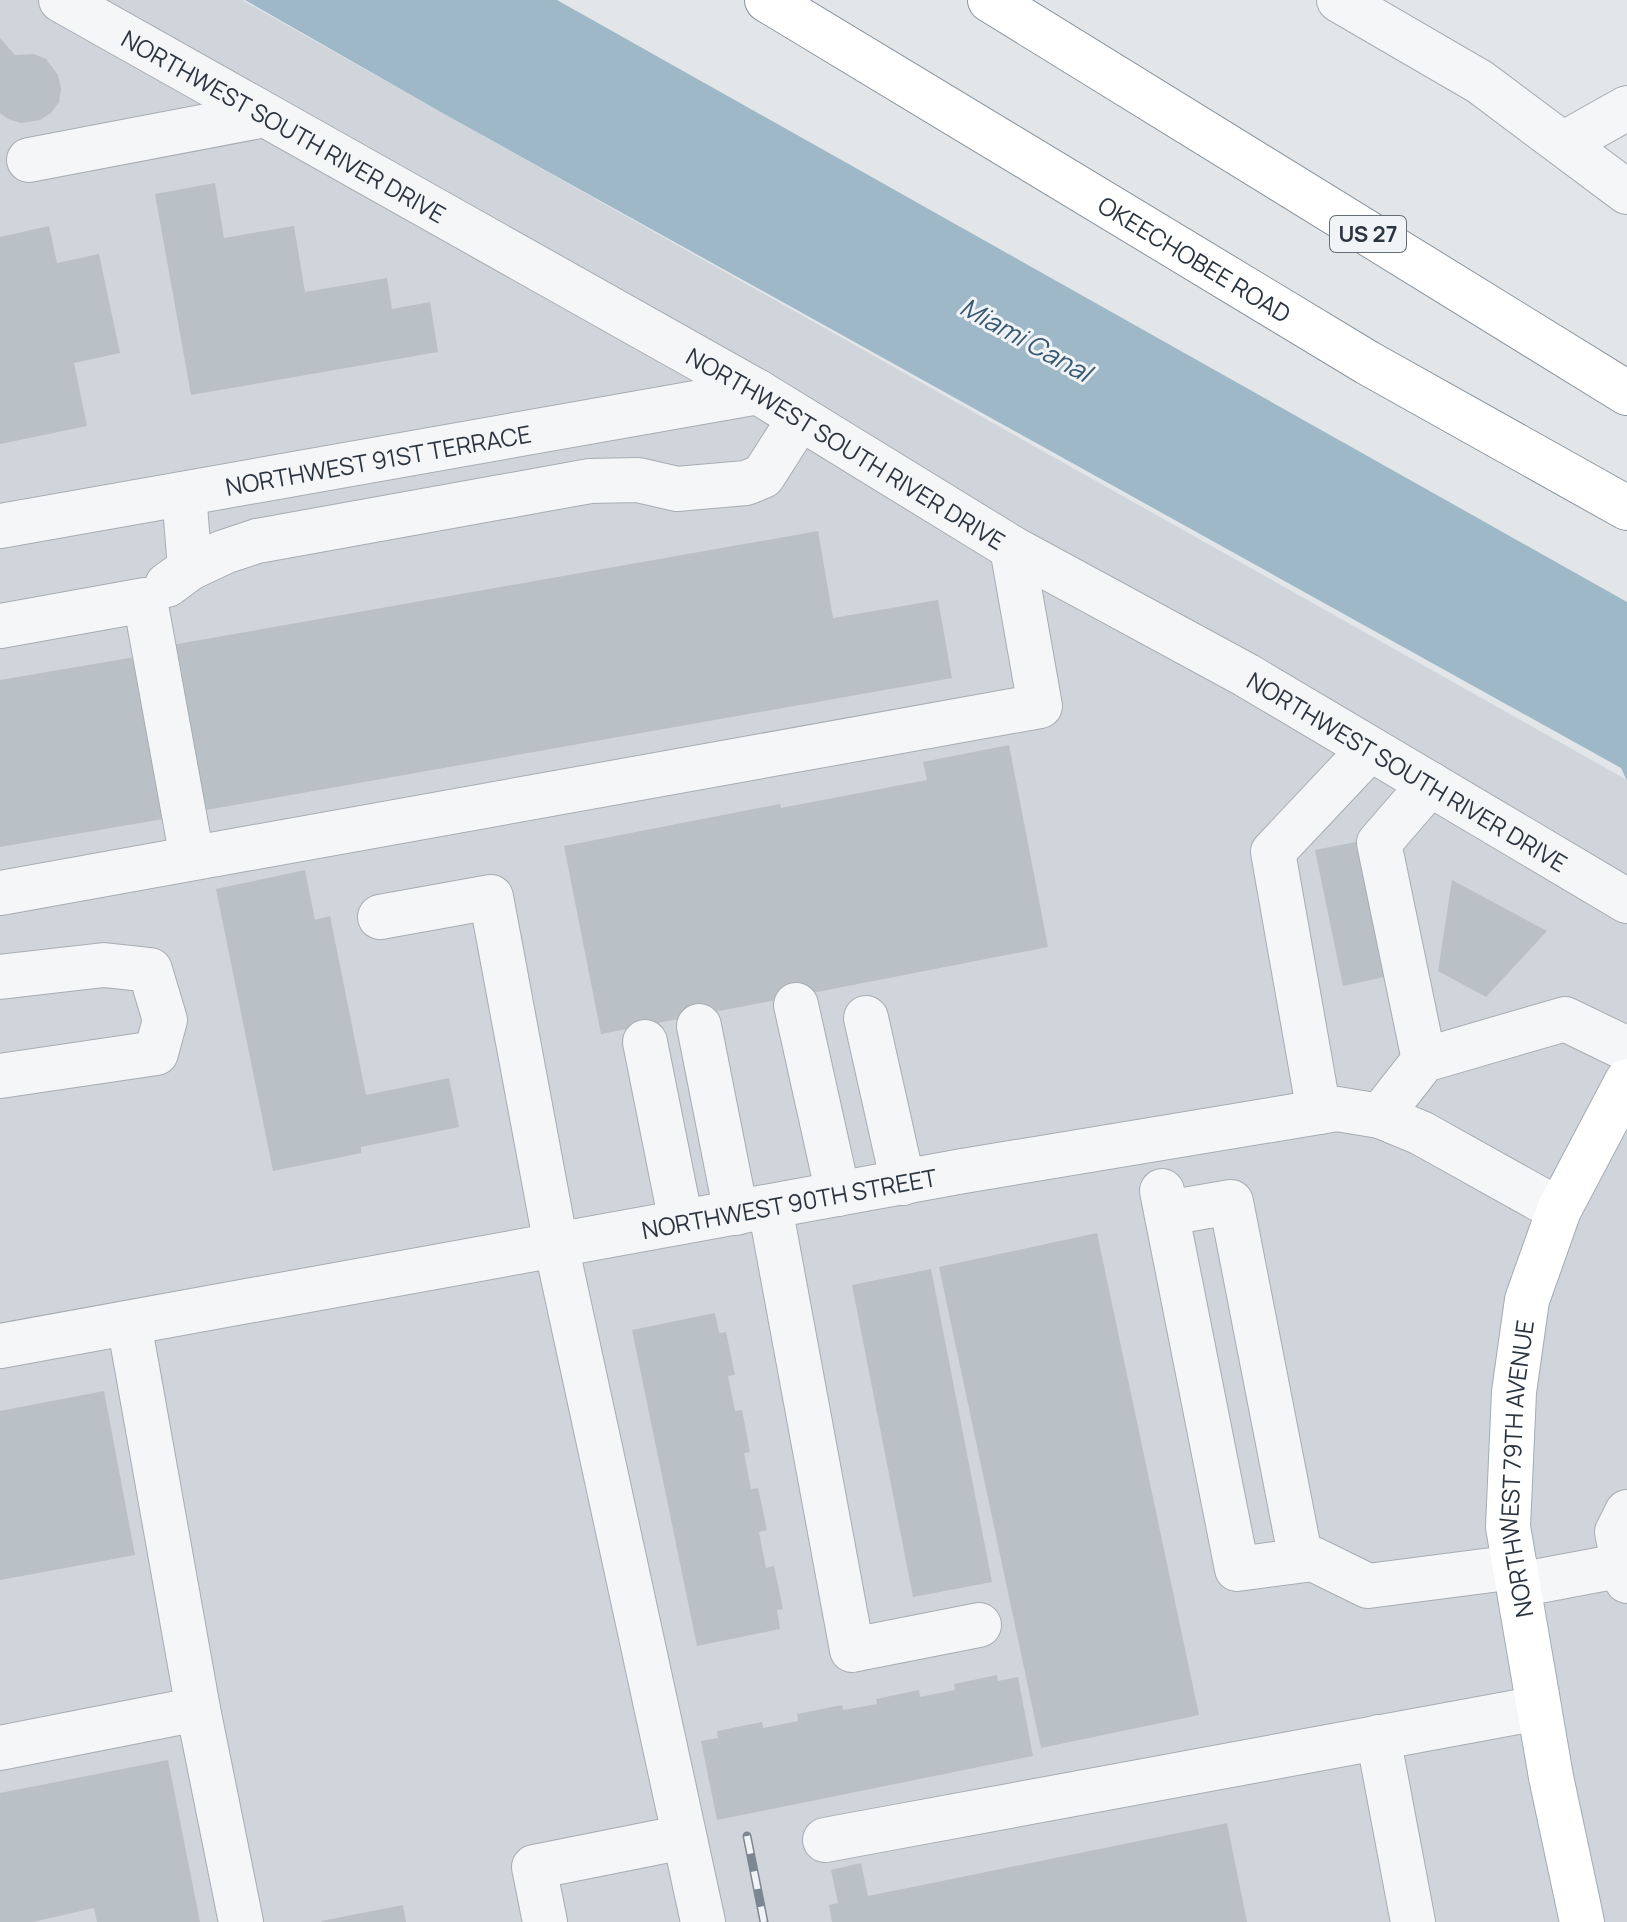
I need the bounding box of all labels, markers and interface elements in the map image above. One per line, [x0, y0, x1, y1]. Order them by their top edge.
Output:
street label: NORTHWEST SOUTH RIVER DRIVE [116, 21, 452, 230]
street label: OKEECHOBEE ROAD [1092, 188, 1298, 329]
road number: US 27 [1330, 216, 1406, 252]
water label: Miami Canal [954, 288, 1101, 391]
street label: NORTHWEST SOUTH RIVER DRIVE [681, 339, 1012, 557]
street label: NORTHWEST 91ST TERRACE [223, 416, 534, 502]
street label: NORTHWEST SOUTH RIVER DRIVE [1241, 663, 1574, 879]
street label: NORTHWEST 90TH STREET [639, 1159, 940, 1246]
street label: NORTHWEST 79TH AVENUE [1490, 1318, 1541, 1620]

